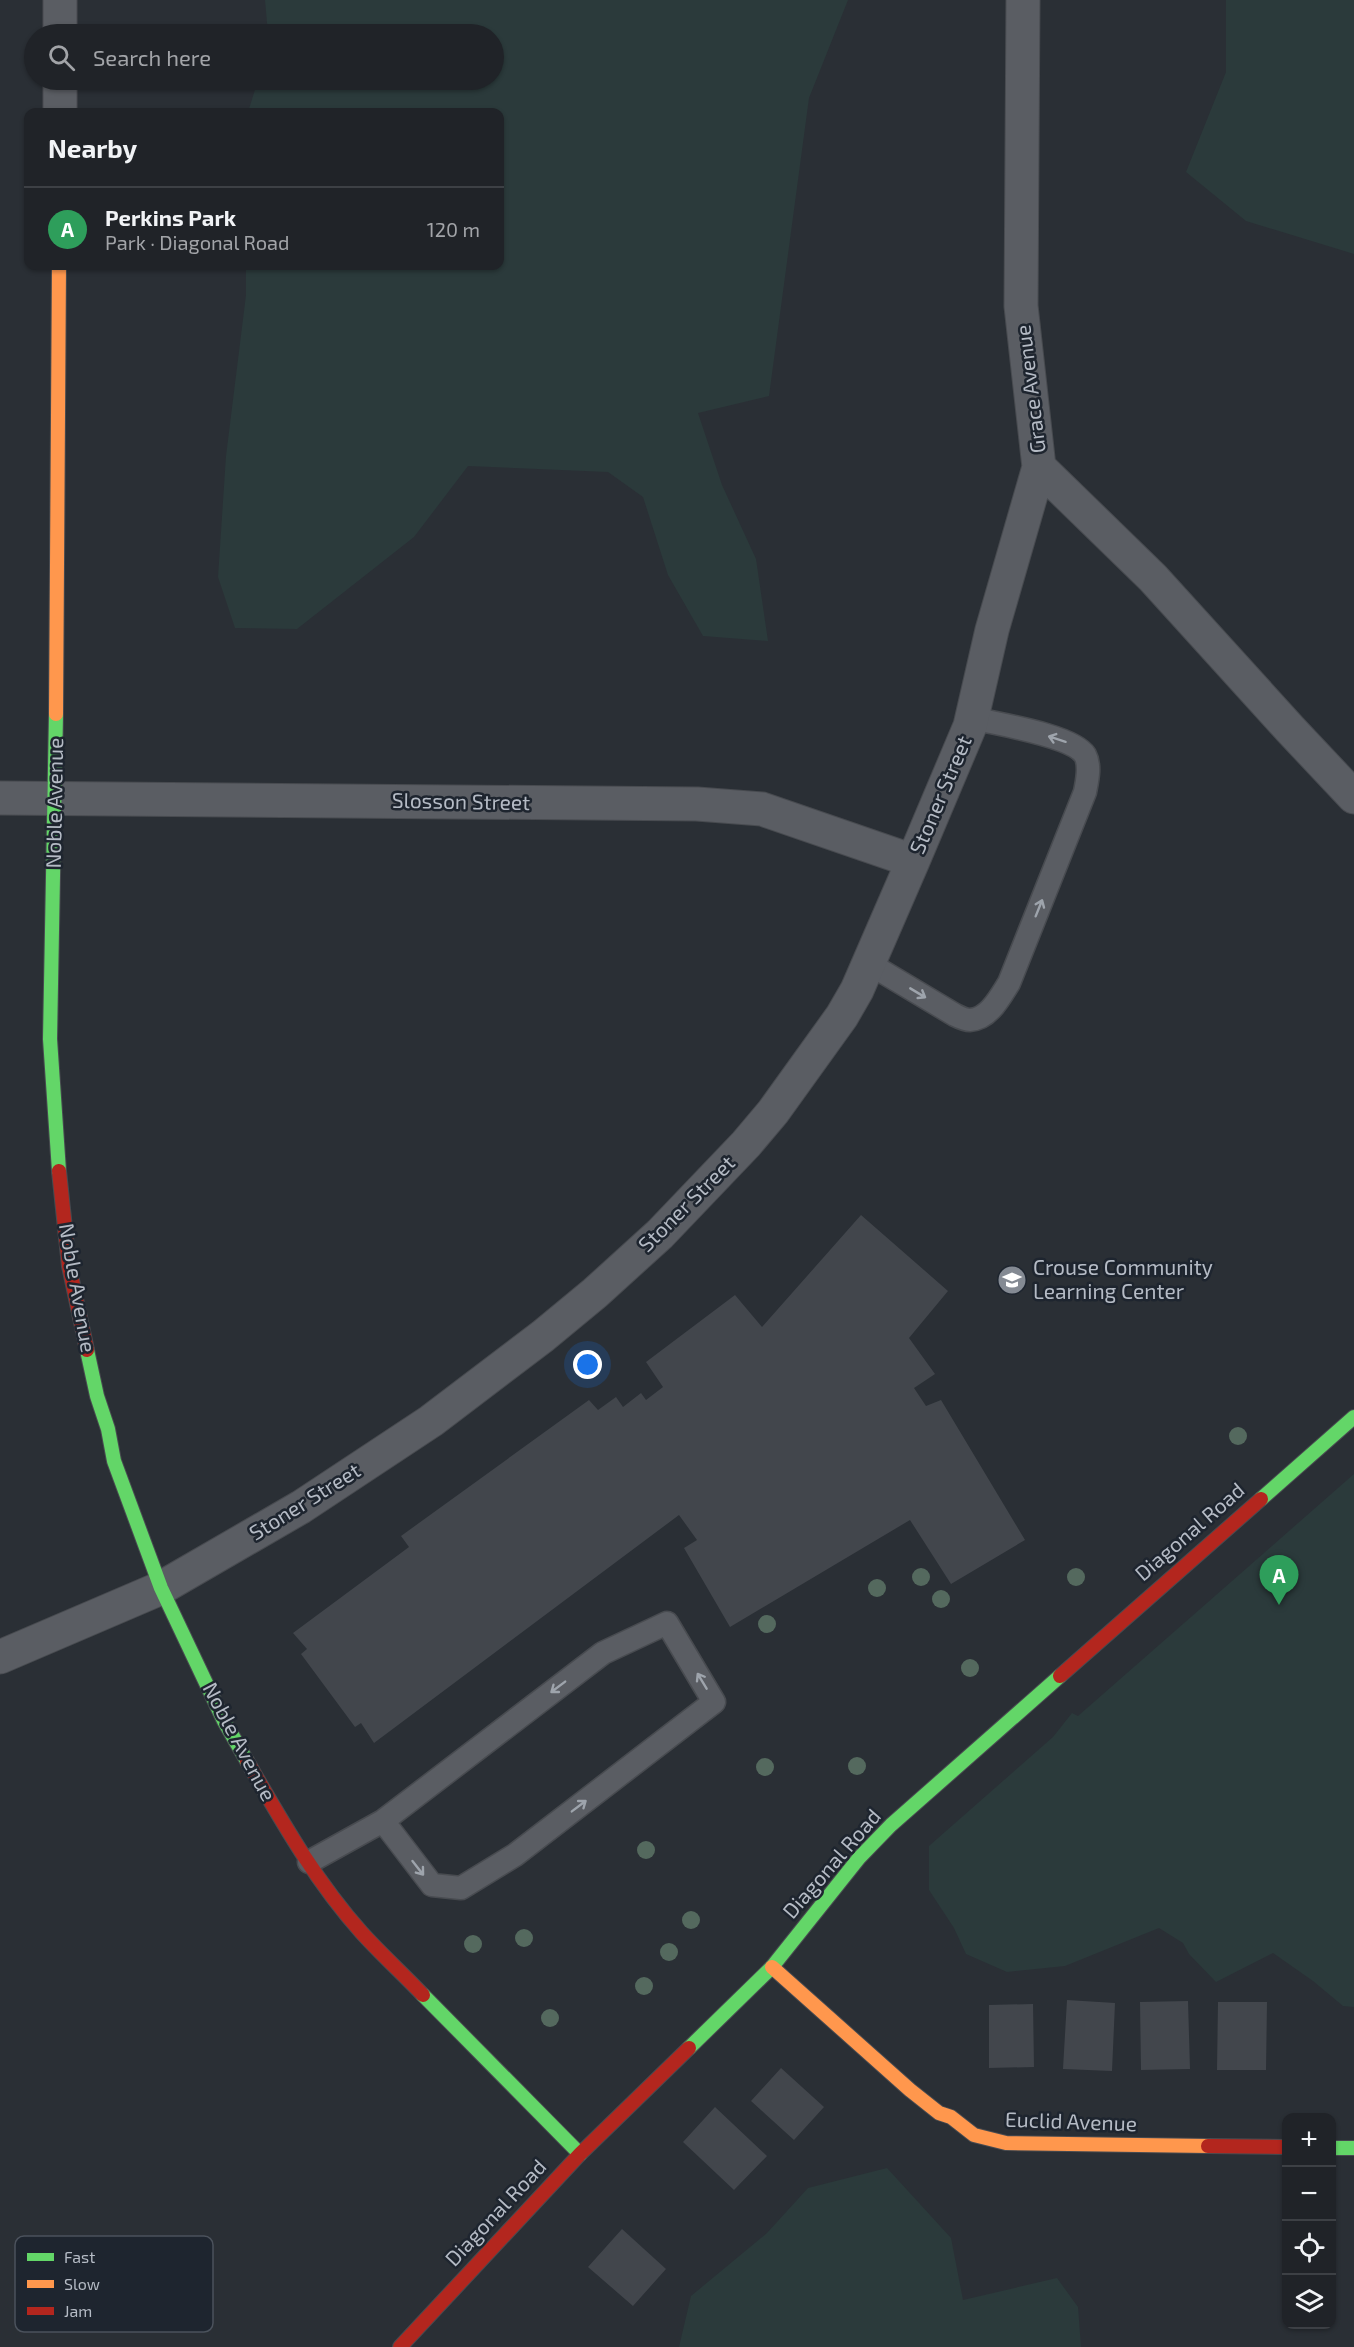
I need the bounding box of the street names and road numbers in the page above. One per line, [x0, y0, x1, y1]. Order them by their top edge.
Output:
street label: Grace Avenue [1009, 324, 1050, 455]
street label: Stoner Street [903, 731, 976, 857]
street label: Noble Avenue [40, 737, 67, 869]
street label: Slosson Street [392, 787, 530, 814]
street label: Stoner Street [633, 1150, 739, 1256]
street label: Noble Avenue [55, 1221, 102, 1354]
street label: Stoner Street [244, 1457, 364, 1545]
street label: Diagonal Road [1129, 1477, 1249, 1585]
street label: Noble Avenue [199, 1678, 282, 1805]
street label: Diagonal Road [777, 1803, 885, 1923]
street label: Euclid Avenue [1005, 2106, 1137, 2135]
street label: Diagonal Road [439, 2153, 551, 2271]

